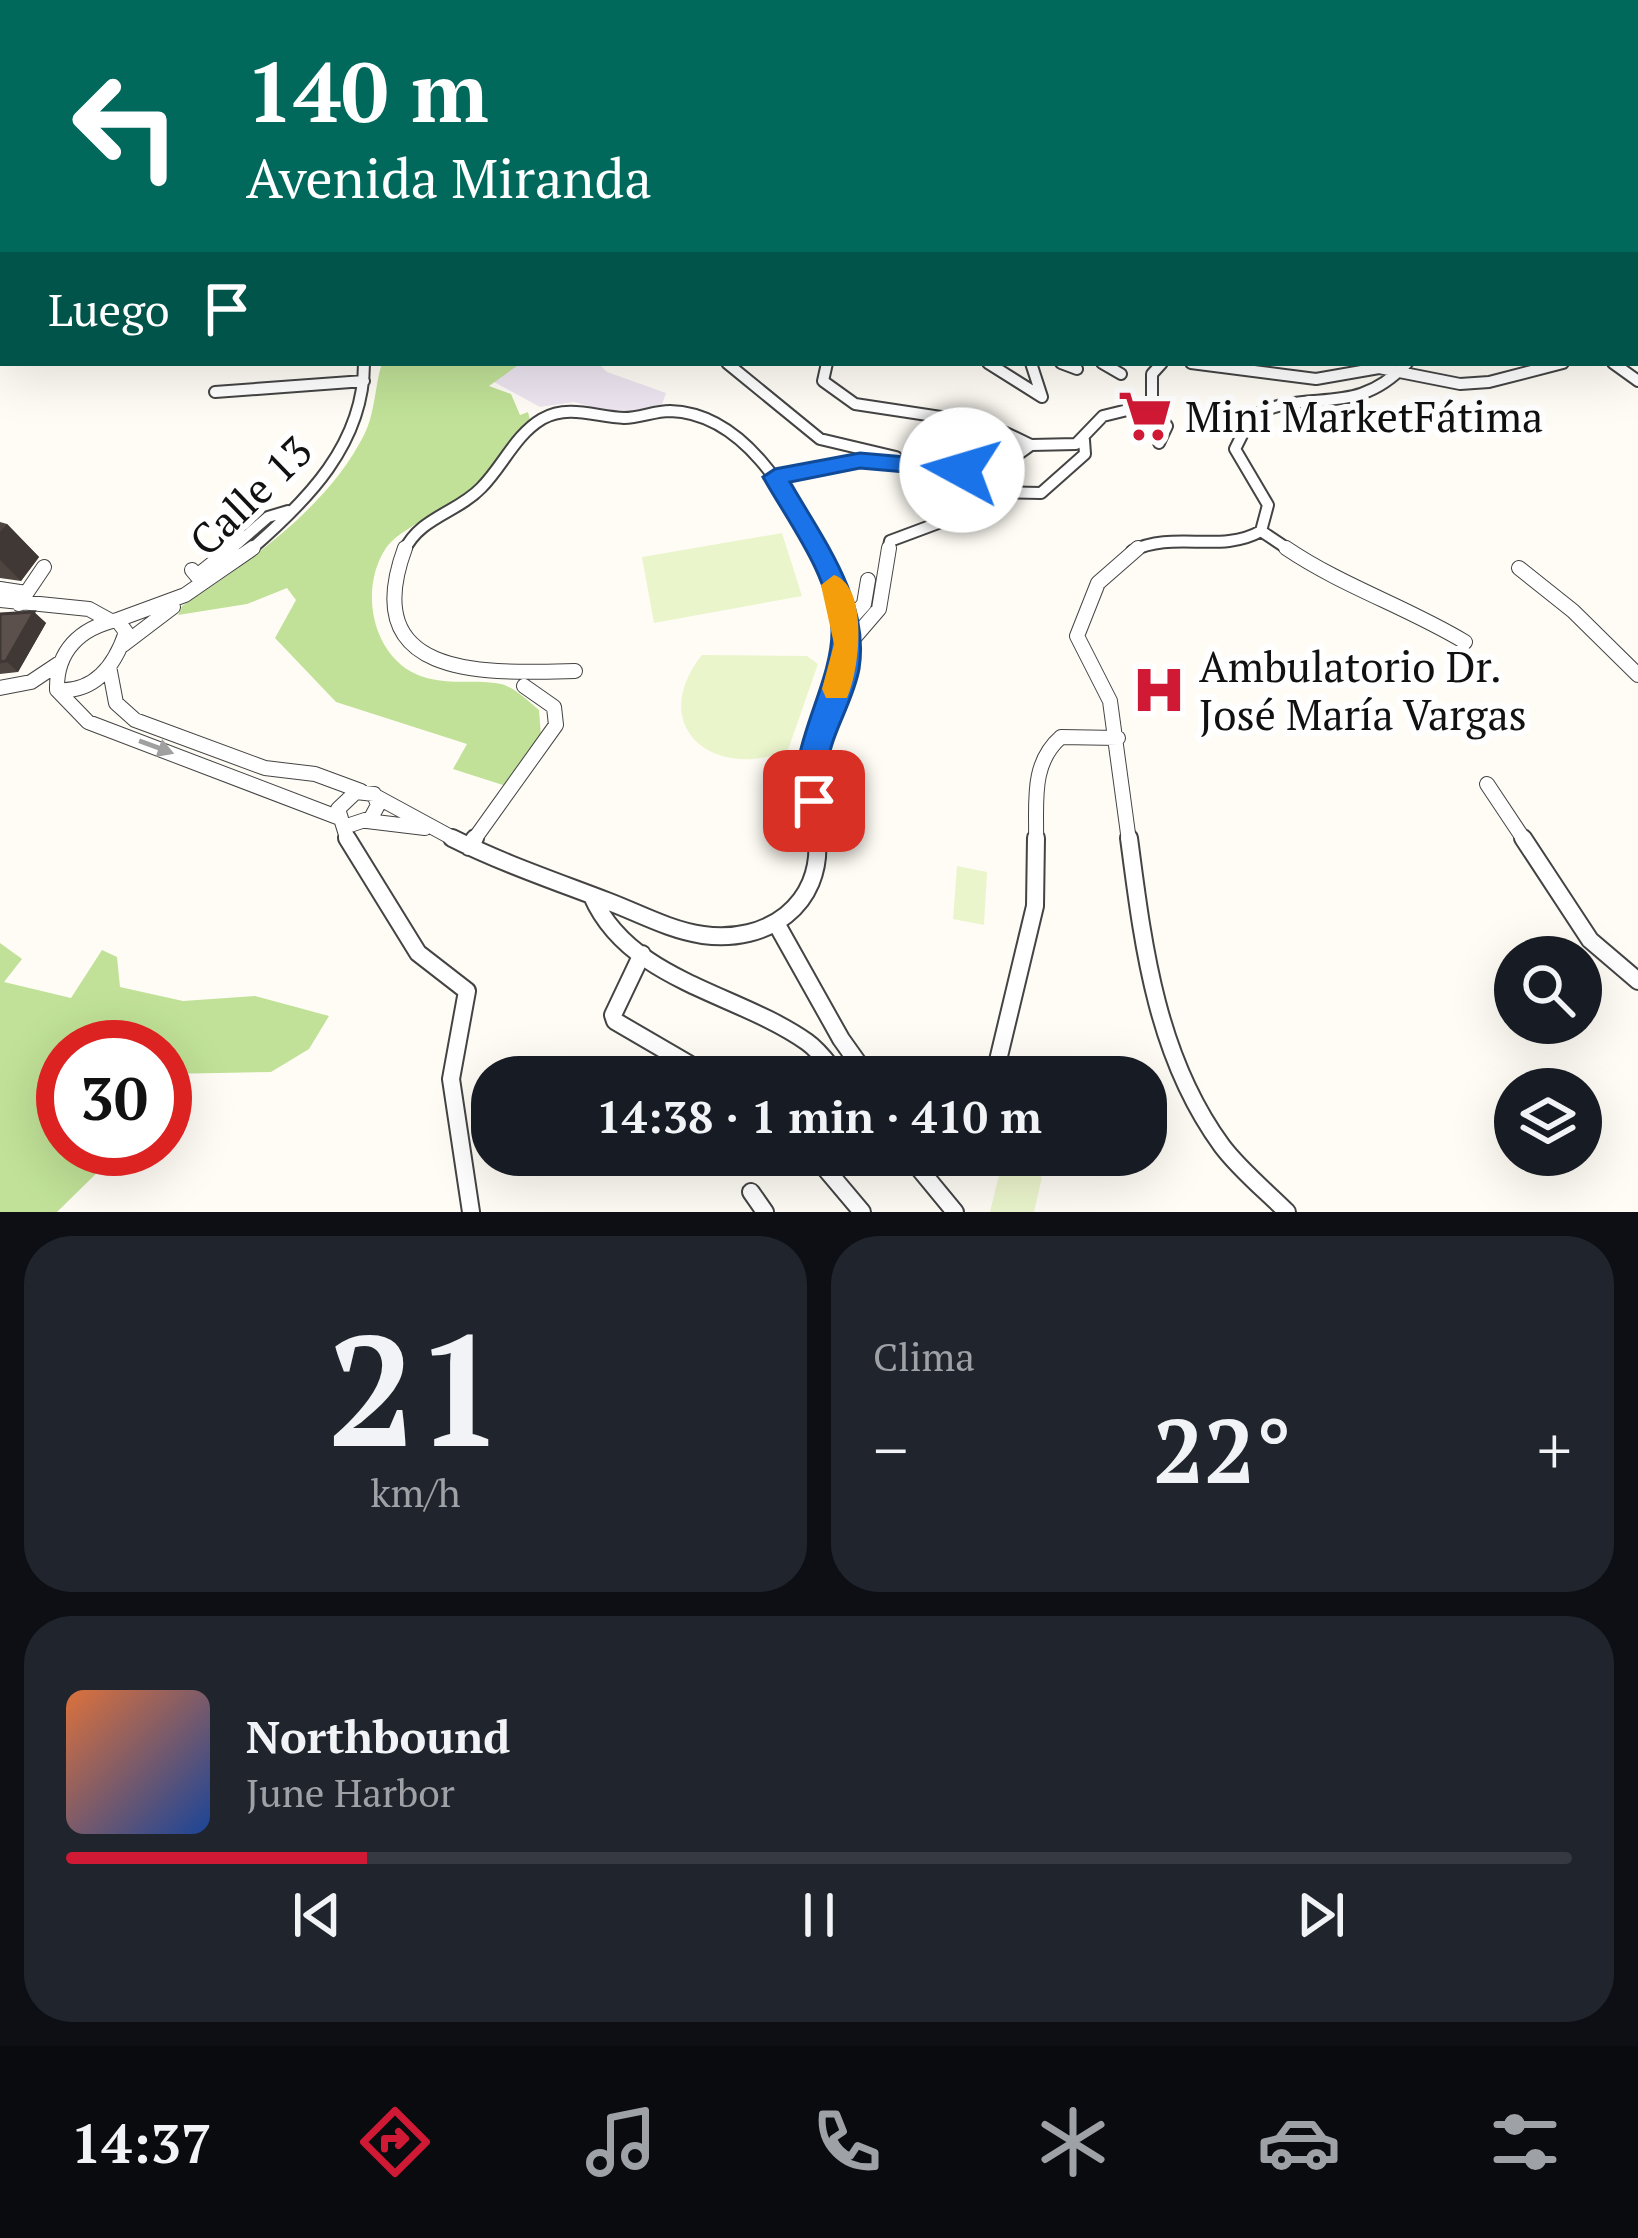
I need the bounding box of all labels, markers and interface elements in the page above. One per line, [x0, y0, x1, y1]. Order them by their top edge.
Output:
text: 140 m [246, 35, 489, 146]
icon: left [48, 48, 204, 204]
text: Avenida Miranda [246, 142, 652, 213]
icon: arrive [194, 276, 260, 342]
text: Luego [48, 279, 170, 339]
supermarket icon: Mini MarketFátima [1116, 387, 1174, 445]
place label: Mini MarketFátima [1185, 388, 1543, 444]
position arrow [899, 407, 1025, 533]
street label: Calle 13 [177, 423, 323, 567]
place label: Ambulatorio Dr. José María Vargas [1199, 638, 1527, 742]
hospital icon: Ambulatorio Dr. José María Vargas [1130, 661, 1188, 719]
one-way arrow [138, 739, 174, 758]
pin [763, 750, 865, 852]
icon: arrive [781, 768, 847, 834]
map controls [1494, 936, 1602, 1176]
button: search [1494, 936, 1602, 1044]
speed limit sign: 30 [36, 1020, 192, 1176]
button: layers [1494, 1068, 1602, 1176]
text: 14:38 · 1 min · 410 m [596, 1086, 1042, 1146]
text: 21 [327, 1284, 504, 1491]
text: Clima [873, 1330, 975, 1382]
text: 22° [1153, 1389, 1292, 1509]
text: − [873, 1405, 908, 1493]
text: + [1537, 1405, 1572, 1493]
text: km/h [370, 1466, 461, 1518]
text: Northbound [246, 1706, 510, 1766]
text: June Harbor [246, 1766, 455, 1818]
icon: previous [284, 1882, 350, 1948]
icon: pause [786, 1882, 852, 1948]
icon: next [1288, 1882, 1354, 1948]
icon: directions [353, 2100, 437, 2184]
icon: music [579, 2100, 663, 2184]
icon: phone [805, 2100, 889, 2184]
icon: climate [1031, 2100, 1115, 2184]
icon: car [1257, 2100, 1341, 2184]
icon: filters [1483, 2100, 1567, 2184]
text: 14:37 [71, 2107, 212, 2178]

